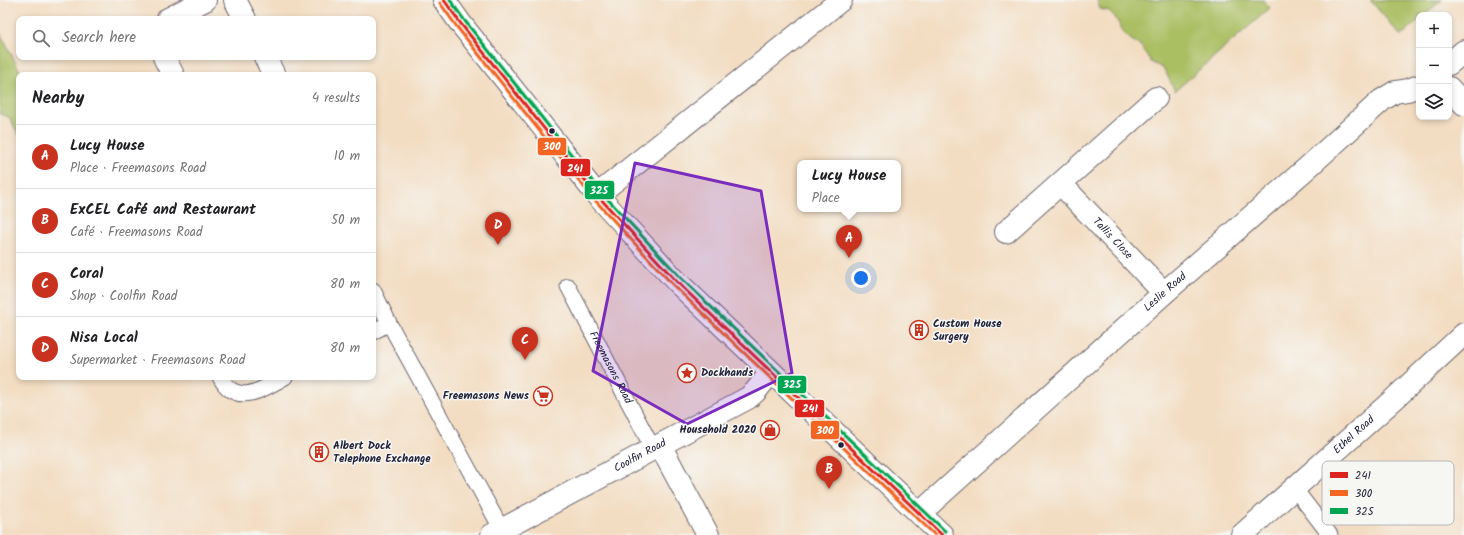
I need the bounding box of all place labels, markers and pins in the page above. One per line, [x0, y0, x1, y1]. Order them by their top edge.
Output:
unlabelled marker [547, 126, 557, 136]
pin: D [485, 212, 511, 245]
pin: A [836, 225, 862, 258]
place label: Custom House Surgery [933, 315, 1002, 346]
building icon: Custom House Surgery [908, 319, 930, 341]
pin: C [512, 327, 538, 360]
place icon: Dockhands [676, 362, 698, 384]
place label: Dockhands [701, 364, 754, 382]
supermarket icon: Freemasons News [532, 385, 554, 407]
place label: Freemasons News [443, 387, 530, 405]
shop icon: Household 2020 [759, 419, 781, 441]
place label: Household 2020 [680, 421, 756, 439]
place label: Albert Dock Telephone Exchange [333, 437, 431, 468]
unlabelled marker [836, 440, 846, 450]
building icon: Albert Dock Telephone Exchange [308, 441, 330, 463]
pin: B [816, 456, 842, 489]

